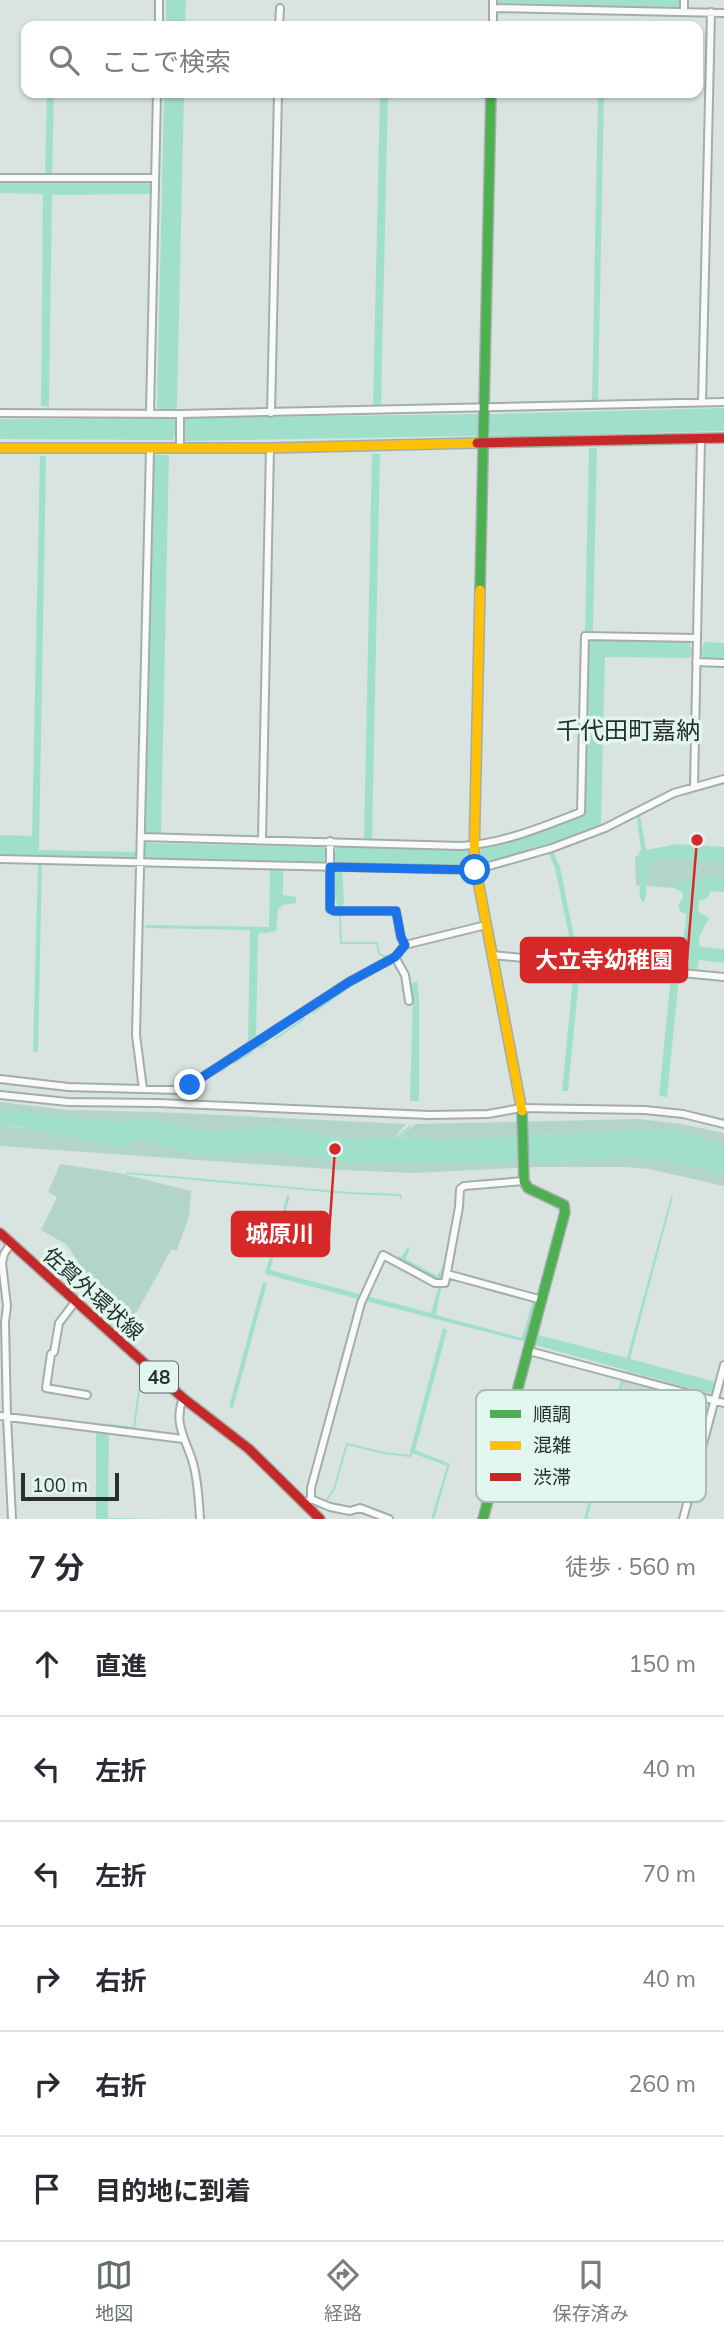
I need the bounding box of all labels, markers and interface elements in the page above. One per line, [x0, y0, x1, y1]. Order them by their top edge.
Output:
search box [21, 21, 703, 98]
icon: search [45, 41, 83, 79]
text: ここで検索 [101, 45, 231, 78]
district label: 千代田町嘉納 [556, 715, 700, 745]
route start [459, 854, 490, 885]
callout: 大立寺幼稚園 [521, 938, 687, 982]
text: 大立寺幼稚園 [535, 945, 673, 974]
route end [174, 1069, 205, 1100]
callout: 城原川 [232, 1212, 329, 1256]
text: 城原川 [246, 1219, 315, 1248]
street label: 佐賀外環状線 [38, 1241, 149, 1345]
road number: 48 [140, 1362, 178, 1392]
legend [476, 1390, 706, 1502]
text: 順調 [533, 1402, 571, 1426]
text: 混雑 [533, 1433, 571, 1457]
text: 渋滞 [533, 1465, 571, 1489]
scale bar [21, 1470, 119, 1502]
text: 100 m [32, 1473, 88, 1497]
text: 7 分 [28, 1548, 84, 1586]
text: 徒歩 · 560 m [565, 1552, 696, 1581]
icon: ahead [28, 1645, 66, 1683]
text: 直進 [95, 1649, 147, 1682]
text: 150 m [628, 1649, 696, 1678]
icon: left [28, 1750, 66, 1788]
text: 左折 [95, 1754, 147, 1787]
text: 40 m [642, 1754, 696, 1783]
icon: left [28, 1855, 66, 1893]
text: 左折 [95, 1859, 147, 1892]
text: 70 m [642, 1859, 696, 1888]
icon: right [28, 1960, 66, 1998]
text: 右折 [95, 1964, 147, 1997]
text: 40 m [642, 1964, 696, 1993]
icon: right [28, 2065, 66, 2103]
text: 右折 [95, 2069, 147, 2102]
text: 260 m [628, 2069, 696, 2098]
icon: arrive [28, 2170, 66, 2208]
text: 目的地に到着 [95, 2174, 251, 2207]
tab: 地図 [95, 2256, 133, 2325]
tab: 経路 [324, 2256, 362, 2325]
tab: 保存済み [553, 2256, 629, 2325]

